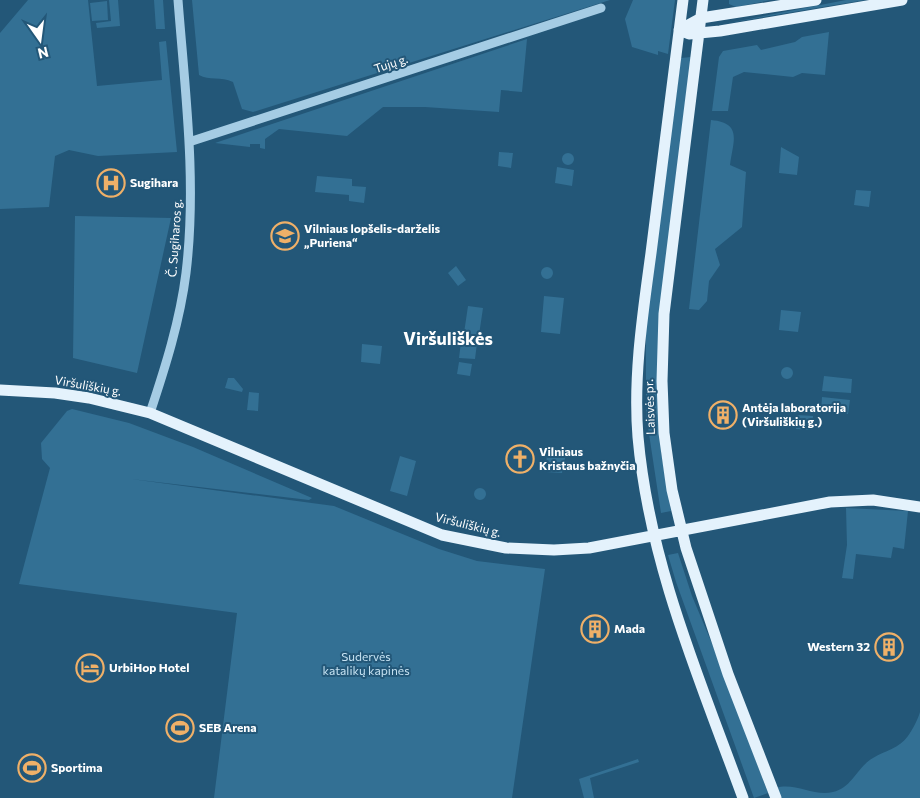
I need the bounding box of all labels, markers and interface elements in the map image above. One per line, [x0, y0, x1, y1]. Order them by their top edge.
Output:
north arrow [15, 15, 65, 65]
text: N [36, 44, 50, 63]
street label: Tujų g. [372, 51, 410, 75]
hospital icon: Sugihara [96, 168, 126, 198]
place label: Sugihara [130, 175, 178, 189]
street label: Č. Sugiharos g. [164, 198, 184, 278]
school or university icon: Vilniaus lopšelis-darželis „Puriena“ [270, 221, 300, 251]
place label: Vilniaus lopšelis-darželis „Puriena“ [304, 221, 440, 249]
district label: Viršuliškės [403, 327, 493, 349]
street label: Viršuliškių g. [54, 372, 123, 398]
street label: Laisvės pr. [641, 379, 657, 435]
building icon: Antėja laboratorija (Viršuliškių g.) [708, 400, 738, 430]
place label: Antėja laboratorija (Viršuliškių g.) [742, 400, 846, 428]
church icon: Vilniaus Kristaus bažnyčia [505, 444, 535, 474]
place label: Vilniaus Kristaus bažnyčia [539, 444, 636, 472]
street label: Viršuliškių g. [434, 509, 503, 539]
building icon: Mada [580, 614, 610, 644]
place label: Mada [614, 621, 645, 635]
building icon: Western 32 [874, 632, 904, 662]
place label: Western 32 [807, 639, 870, 653]
park label: Sudervės katalikų kapinės [322, 649, 410, 677]
hotel icon: UrbiHop Hotel [75, 653, 105, 683]
place label: UrbiHop Hotel [109, 660, 189, 674]
sports icon: SEB Arena [165, 713, 195, 743]
place label: SEB Arena [199, 720, 257, 734]
sports icon: Sportima [17, 753, 47, 783]
place label: Sportima [51, 760, 103, 774]

